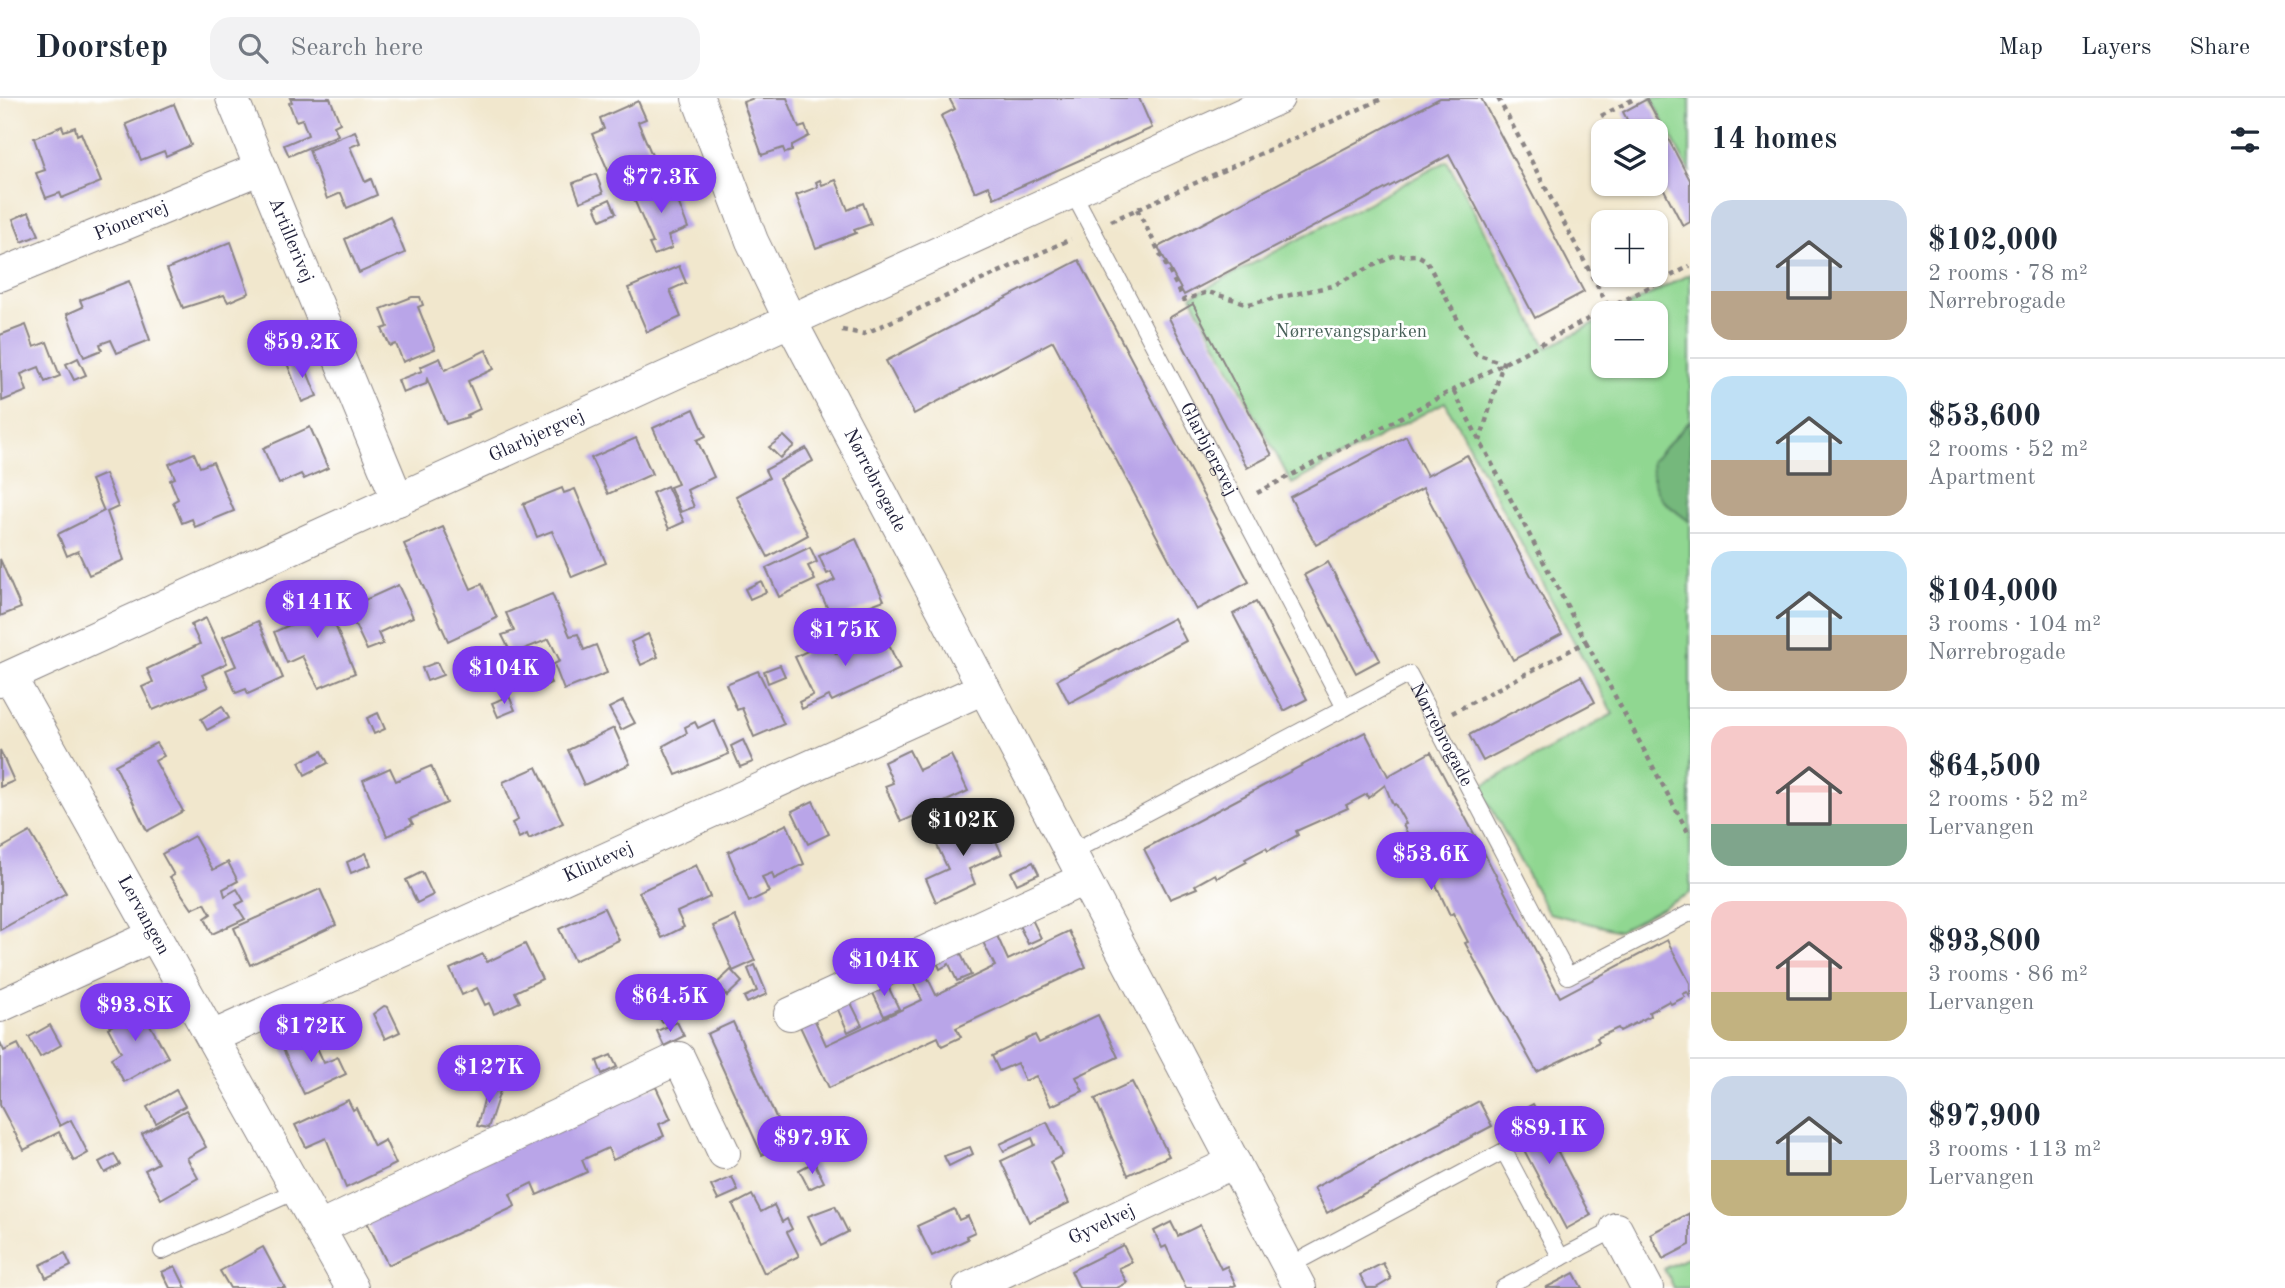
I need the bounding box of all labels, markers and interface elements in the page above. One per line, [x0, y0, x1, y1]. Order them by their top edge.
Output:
search box [210, 17, 700, 80]
icon: search [234, 29, 272, 67]
text: Doorstep [35, 32, 168, 65]
text: Search here [290, 35, 423, 61]
text: Map [1999, 36, 2043, 60]
text: Layers [2081, 36, 2151, 60]
text: Share [2189, 36, 2250, 60]
map controls [1591, 119, 1668, 378]
button: layers [1591, 119, 1668, 196]
icon: filters [2226, 121, 2264, 159]
text: 14 homes [1711, 125, 1837, 155]
pin: $77.3K [604, 156, 718, 215]
text: $77.3K [622, 166, 700, 189]
street label: Artillerivej [265, 195, 317, 286]
street label: Pionervej [92, 197, 171, 245]
button: + [1591, 210, 1668, 287]
text: $102,000 [1928, 226, 2058, 256]
icon: home [1767, 228, 1851, 312]
text: 2 rooms · 78 m² [1928, 262, 2088, 285]
text: Nørrebrogade [1928, 290, 2066, 313]
button: − [1591, 301, 1668, 378]
pin: $59.2K [245, 320, 359, 380]
park label: Nørrevangsparken [1275, 323, 1427, 342]
text: $59.2K [263, 331, 341, 354]
street label: Glarbjergvej [1176, 399, 1241, 499]
text: $53,600 [1928, 402, 2041, 432]
icon: home [1767, 404, 1851, 488]
street label: Glarbjergvej [486, 406, 587, 466]
street label: Nørrebrogade [840, 426, 910, 535]
text: 2 rooms · 52 m² [1928, 438, 2088, 461]
text: Apartment [1928, 466, 2036, 489]
text: $104,000 [1928, 577, 2058, 607]
icon: home [1767, 579, 1851, 663]
pin: $141K [268, 580, 366, 640]
text: $141K [281, 591, 353, 614]
pin: $175K [796, 608, 894, 668]
text: 3 rooms · 104 m² [1928, 613, 2101, 636]
text: $175K [809, 619, 881, 642]
text: Nørrebrogade [1928, 641, 2066, 664]
pin: $104K [455, 646, 553, 706]
text: $104K [468, 657, 540, 680]
street label: Nørrebrogade [1406, 680, 1476, 789]
text: $64,500 [1928, 752, 2041, 782]
icon: home [1767, 754, 1851, 838]
text: 2 rooms · 52 m² [1928, 788, 2088, 811]
pin: $102K [914, 798, 1012, 858]
text: $102K [927, 809, 999, 832]
text: Lervangen [1928, 816, 2034, 839]
pin: $53.6K [1374, 832, 1488, 892]
street label: Klintevej [561, 838, 636, 886]
text: $53.6K [1392, 843, 1470, 866]
street label: Lervangen [114, 872, 173, 958]
text: $93,800 [1928, 927, 2041, 957]
icon: home [1767, 929, 1851, 1013]
pin: $104K [835, 939, 933, 998]
text: $104K [848, 949, 920, 972]
text: 3 rooms · 86 m² [1928, 963, 2088, 986]
pin: $64.5K [613, 974, 727, 1034]
pin: $93.8K [78, 984, 192, 1043]
text: $64.5K [631, 985, 709, 1008]
text: Lervangen [1928, 991, 2034, 1014]
text: $93.8K [96, 994, 174, 1017]
pin: $172K [262, 1004, 360, 1064]
text: $172K [275, 1015, 347, 1038]
pin: $127K [440, 1046, 538, 1105]
text: $127K [453, 1056, 525, 1079]
text: $97,900 [1928, 1102, 2041, 1132]
icon: home [1767, 1104, 1851, 1188]
pin: $89.1K [1492, 1107, 1606, 1166]
pin: $97.9K [755, 1116, 869, 1176]
text: $89.1K [1510, 1117, 1588, 1140]
text: $97.9K [773, 1127, 851, 1150]
text: 3 rooms · 113 m² [1928, 1138, 2101, 1161]
text: Lervangen [1928, 1166, 2034, 1189]
street label: Gyvelvej [1066, 1201, 1138, 1249]

